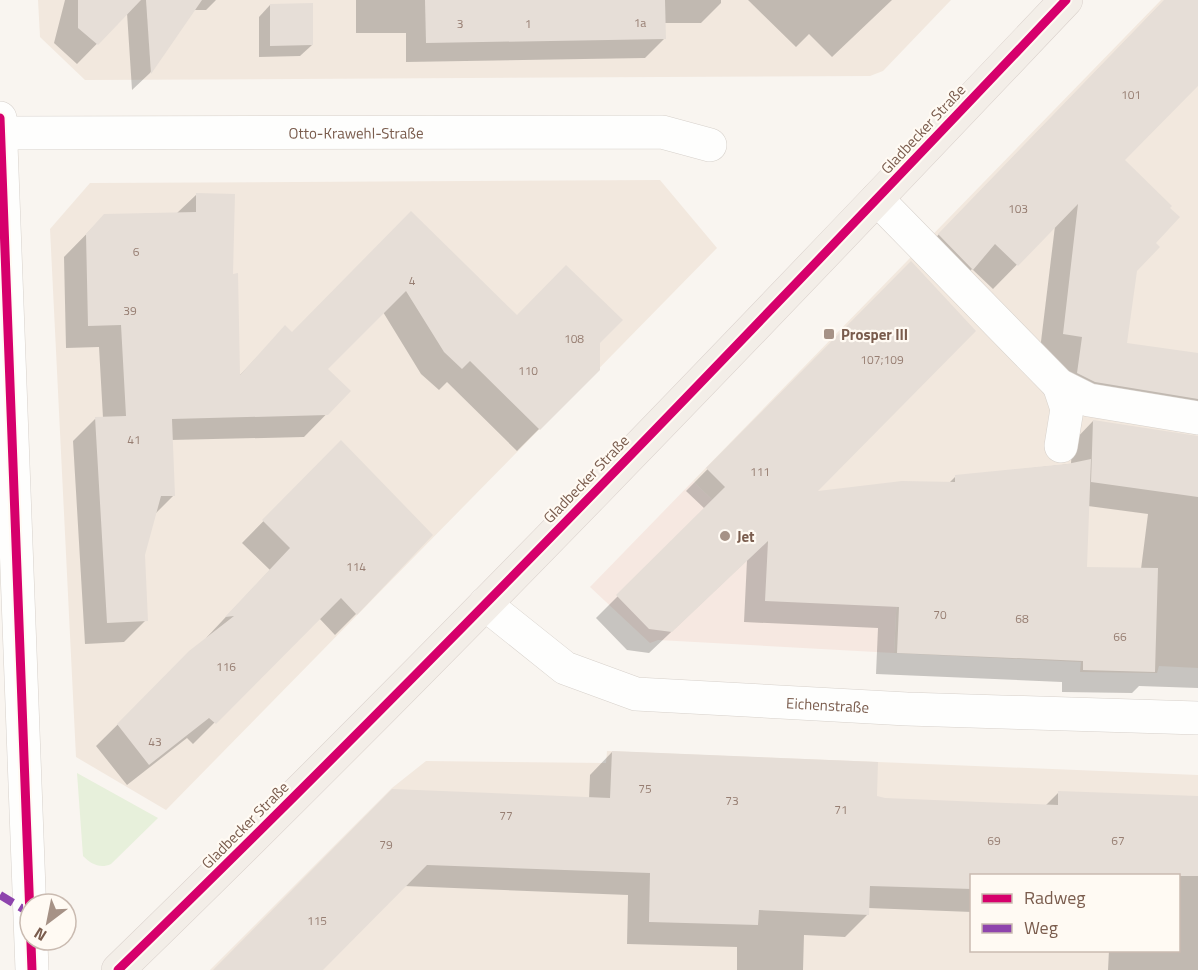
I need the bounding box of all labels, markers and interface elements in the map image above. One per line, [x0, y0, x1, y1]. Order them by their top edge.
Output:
house number: 1a [634, 13, 646, 32]
house number: 3 [457, 14, 463, 33]
house number: 1 [525, 14, 531, 33]
street label: Gladbecker Straße [875, 79, 971, 179]
house number: 101 [1121, 85, 1141, 104]
street label: Otto-Krawehl-Straße [288, 121, 424, 144]
house number: 103 [1008, 199, 1028, 218]
house number: 6 [133, 242, 140, 261]
house number: 4 [409, 271, 416, 290]
house number: 39 [123, 301, 137, 320]
place label: Prosper III [841, 323, 908, 346]
marker: Prosper III [822, 327, 836, 341]
house number: 108 [564, 329, 584, 348]
house number: 107;109 [860, 350, 904, 369]
house number: 110 [518, 361, 538, 380]
house number: 41 [127, 430, 141, 449]
street label: Gladbecker Straße [538, 430, 634, 528]
house number: 111 [750, 462, 770, 481]
place label: Jet [737, 525, 755, 548]
marker: Jet [718, 529, 732, 543]
house number: 114 [346, 557, 366, 576]
house number: 70 [933, 605, 947, 624]
house number: 68 [1015, 609, 1029, 628]
house number: 66 [1113, 627, 1127, 646]
house number: 116 [216, 657, 236, 676]
street label: Eichenstraße [786, 691, 870, 718]
house number: 43 [148, 732, 162, 751]
street label: Gladbecker Straße [196, 776, 294, 874]
house number: 75 [638, 779, 652, 798]
house number: 73 [725, 791, 739, 810]
house number: 71 [834, 800, 848, 819]
house number: 77 [499, 806, 513, 825]
house number: 69 [987, 831, 1001, 850]
house number: 67 [1111, 831, 1125, 850]
house number: 79 [379, 835, 393, 854]
legend [970, 874, 1180, 952]
text: Radweg [1024, 884, 1086, 911]
north arrow [18, 892, 78, 952]
house number: 115 [307, 911, 327, 930]
text: Weg [1024, 914, 1058, 941]
text: N [29, 922, 51, 948]

